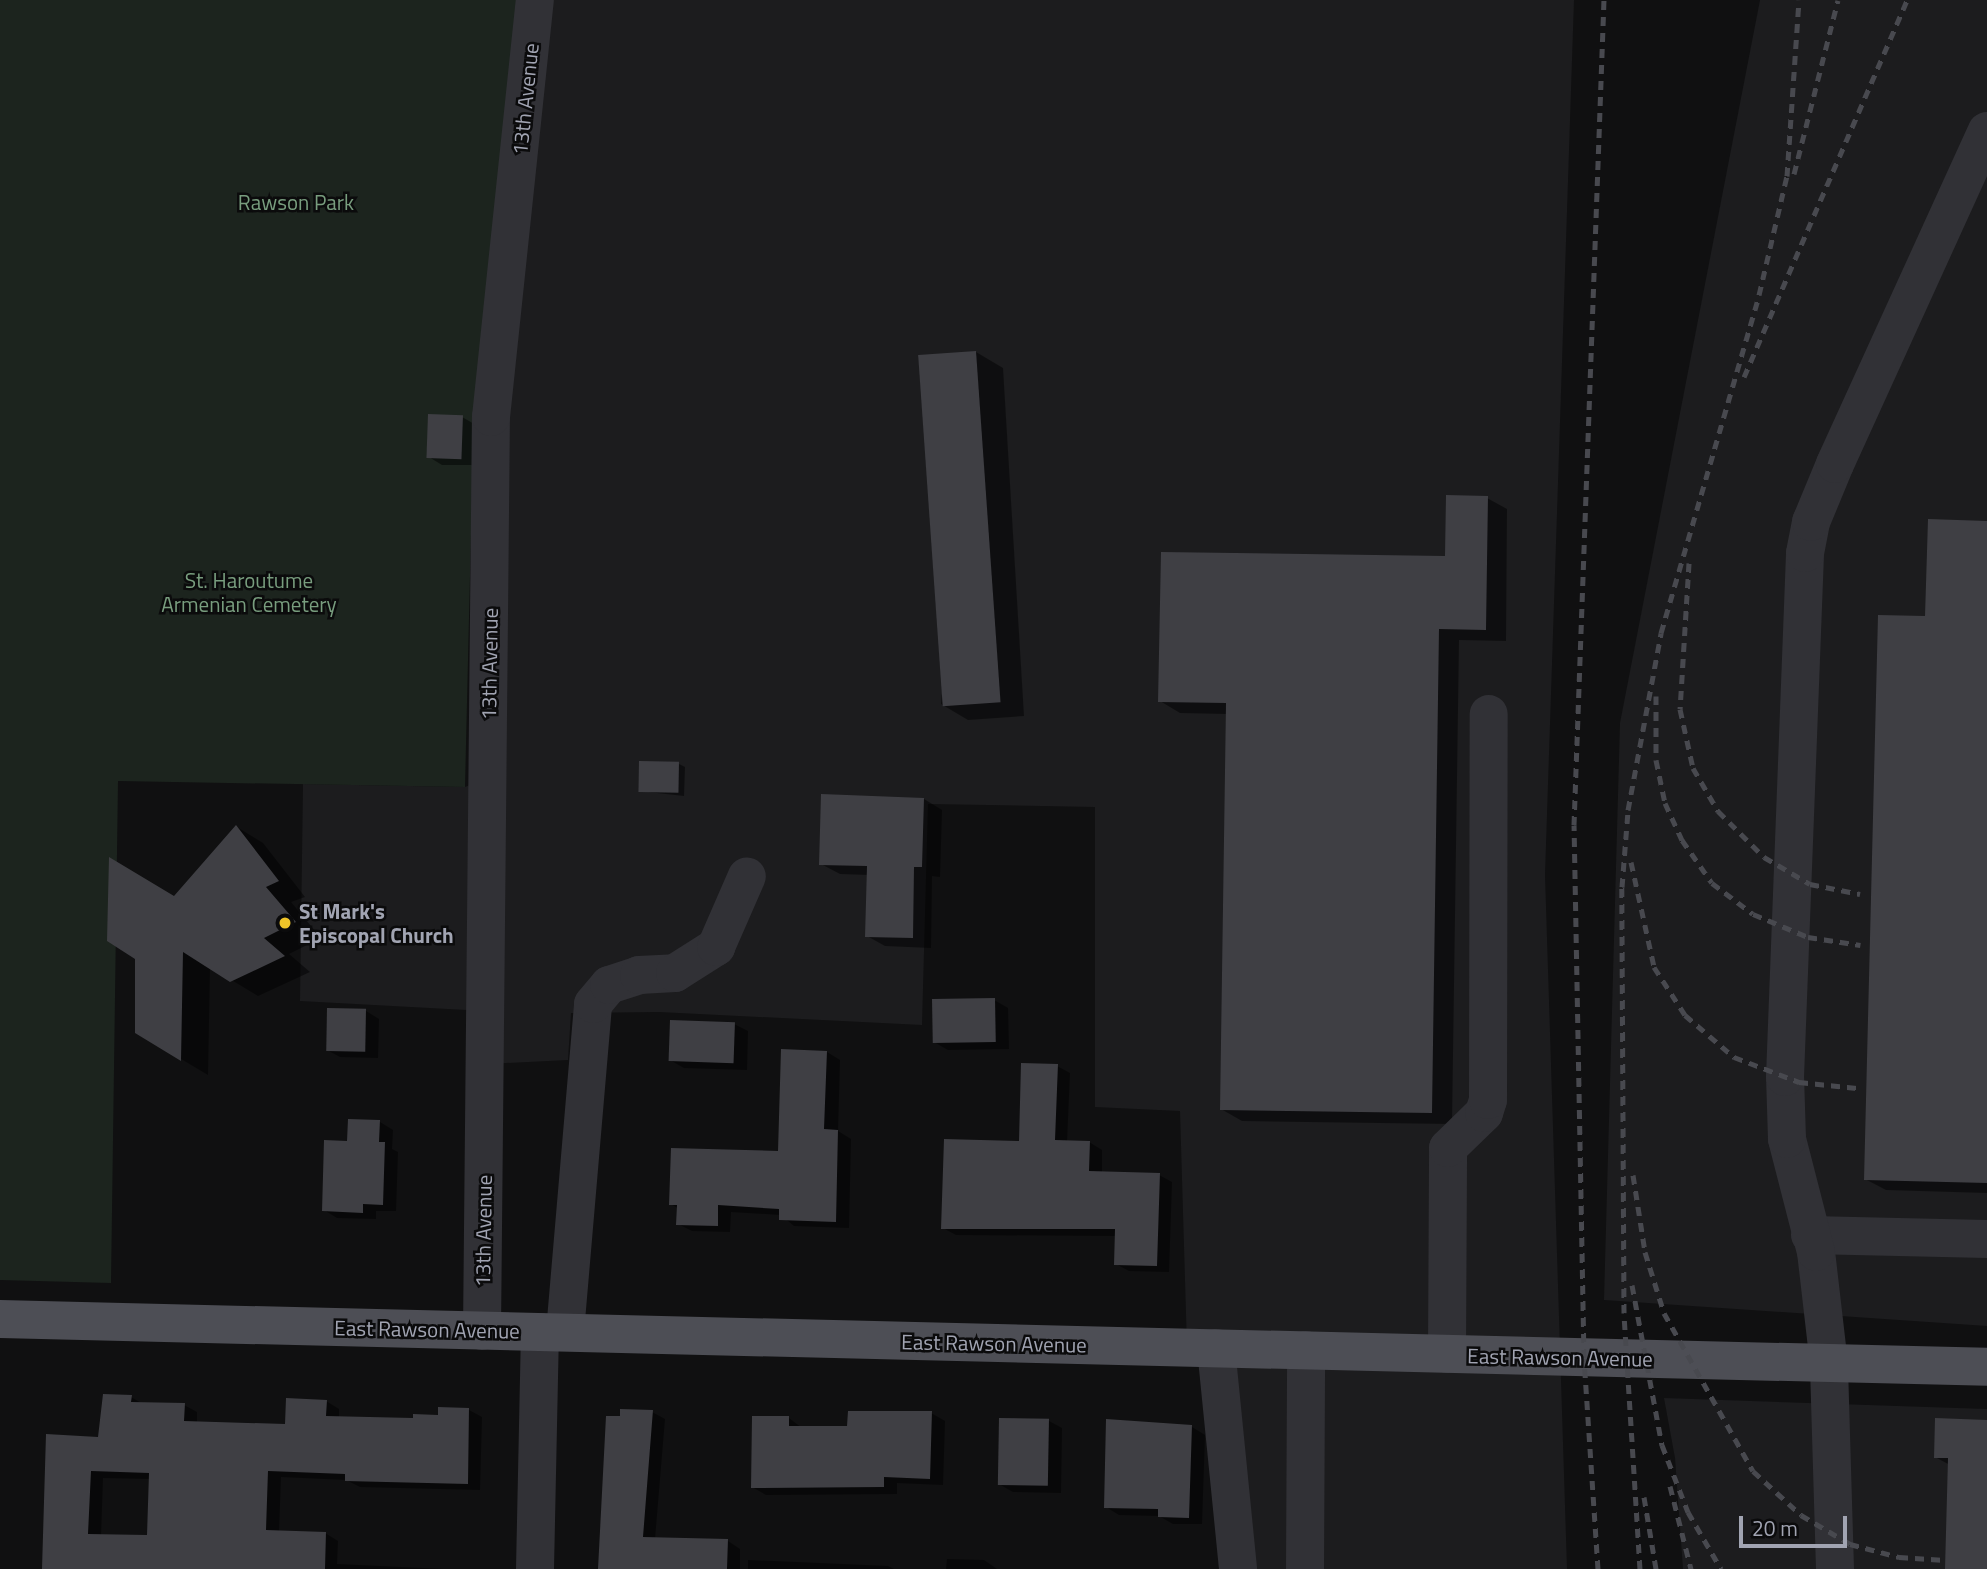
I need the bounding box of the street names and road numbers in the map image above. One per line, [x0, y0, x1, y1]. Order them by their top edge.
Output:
street label: 13th Avenue [507, 42, 543, 156]
street label: 13th Avenue [475, 608, 503, 720]
street label: 13th Avenue [469, 1175, 497, 1287]
street label: East Rawson Avenue [334, 1315, 520, 1343]
street label: East Rawson Avenue [901, 1329, 1087, 1357]
street label: East Rawson Avenue [1467, 1343, 1653, 1371]

